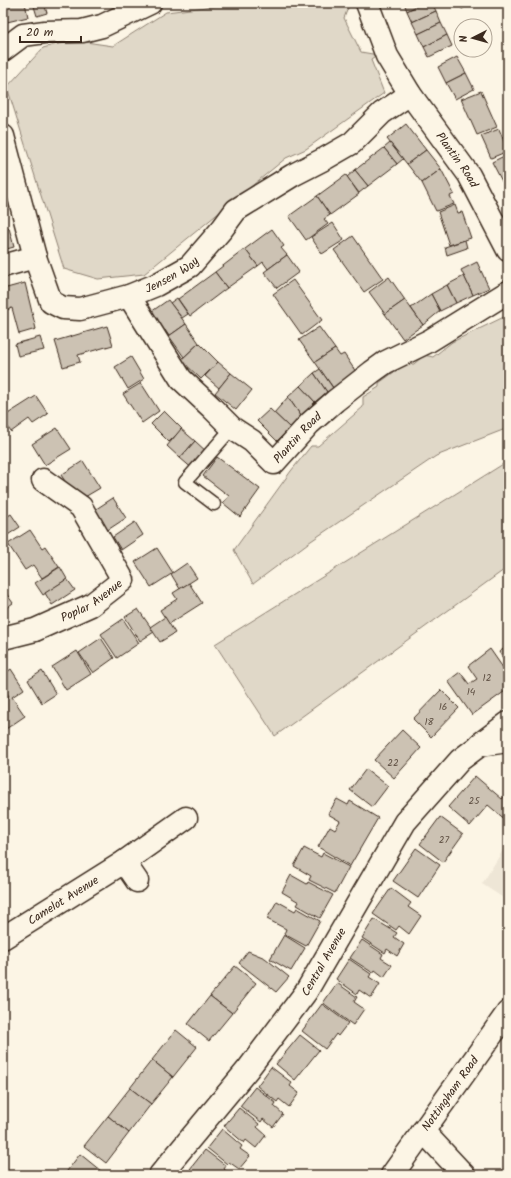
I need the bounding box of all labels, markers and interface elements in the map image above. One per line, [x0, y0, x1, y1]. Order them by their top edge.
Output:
scale bar [20, 18, 81, 44]
north arrow [453, 18, 493, 58]
text: 20 m [26, 23, 54, 42]
text: N [455, 34, 473, 43]
street label: Plantin Road [431, 128, 483, 192]
street label: Jensen Way [142, 252, 204, 298]
street label: Plantin Road [269, 407, 327, 468]
street label: Poplar Avenue [58, 574, 128, 627]
house number: 12 [483, 670, 492, 686]
house number: 14 [467, 684, 476, 700]
house number: 16 [439, 699, 447, 715]
house number: 18 [424, 714, 435, 730]
house number: 22 [387, 755, 399, 771]
house number: 25 [468, 793, 480, 809]
house number: 27 [439, 832, 450, 848]
street label: Camelot Avenue [24, 871, 103, 930]
street label: Central Avenue [297, 924, 352, 1000]
street label: Nottingham Road [417, 1051, 484, 1135]

